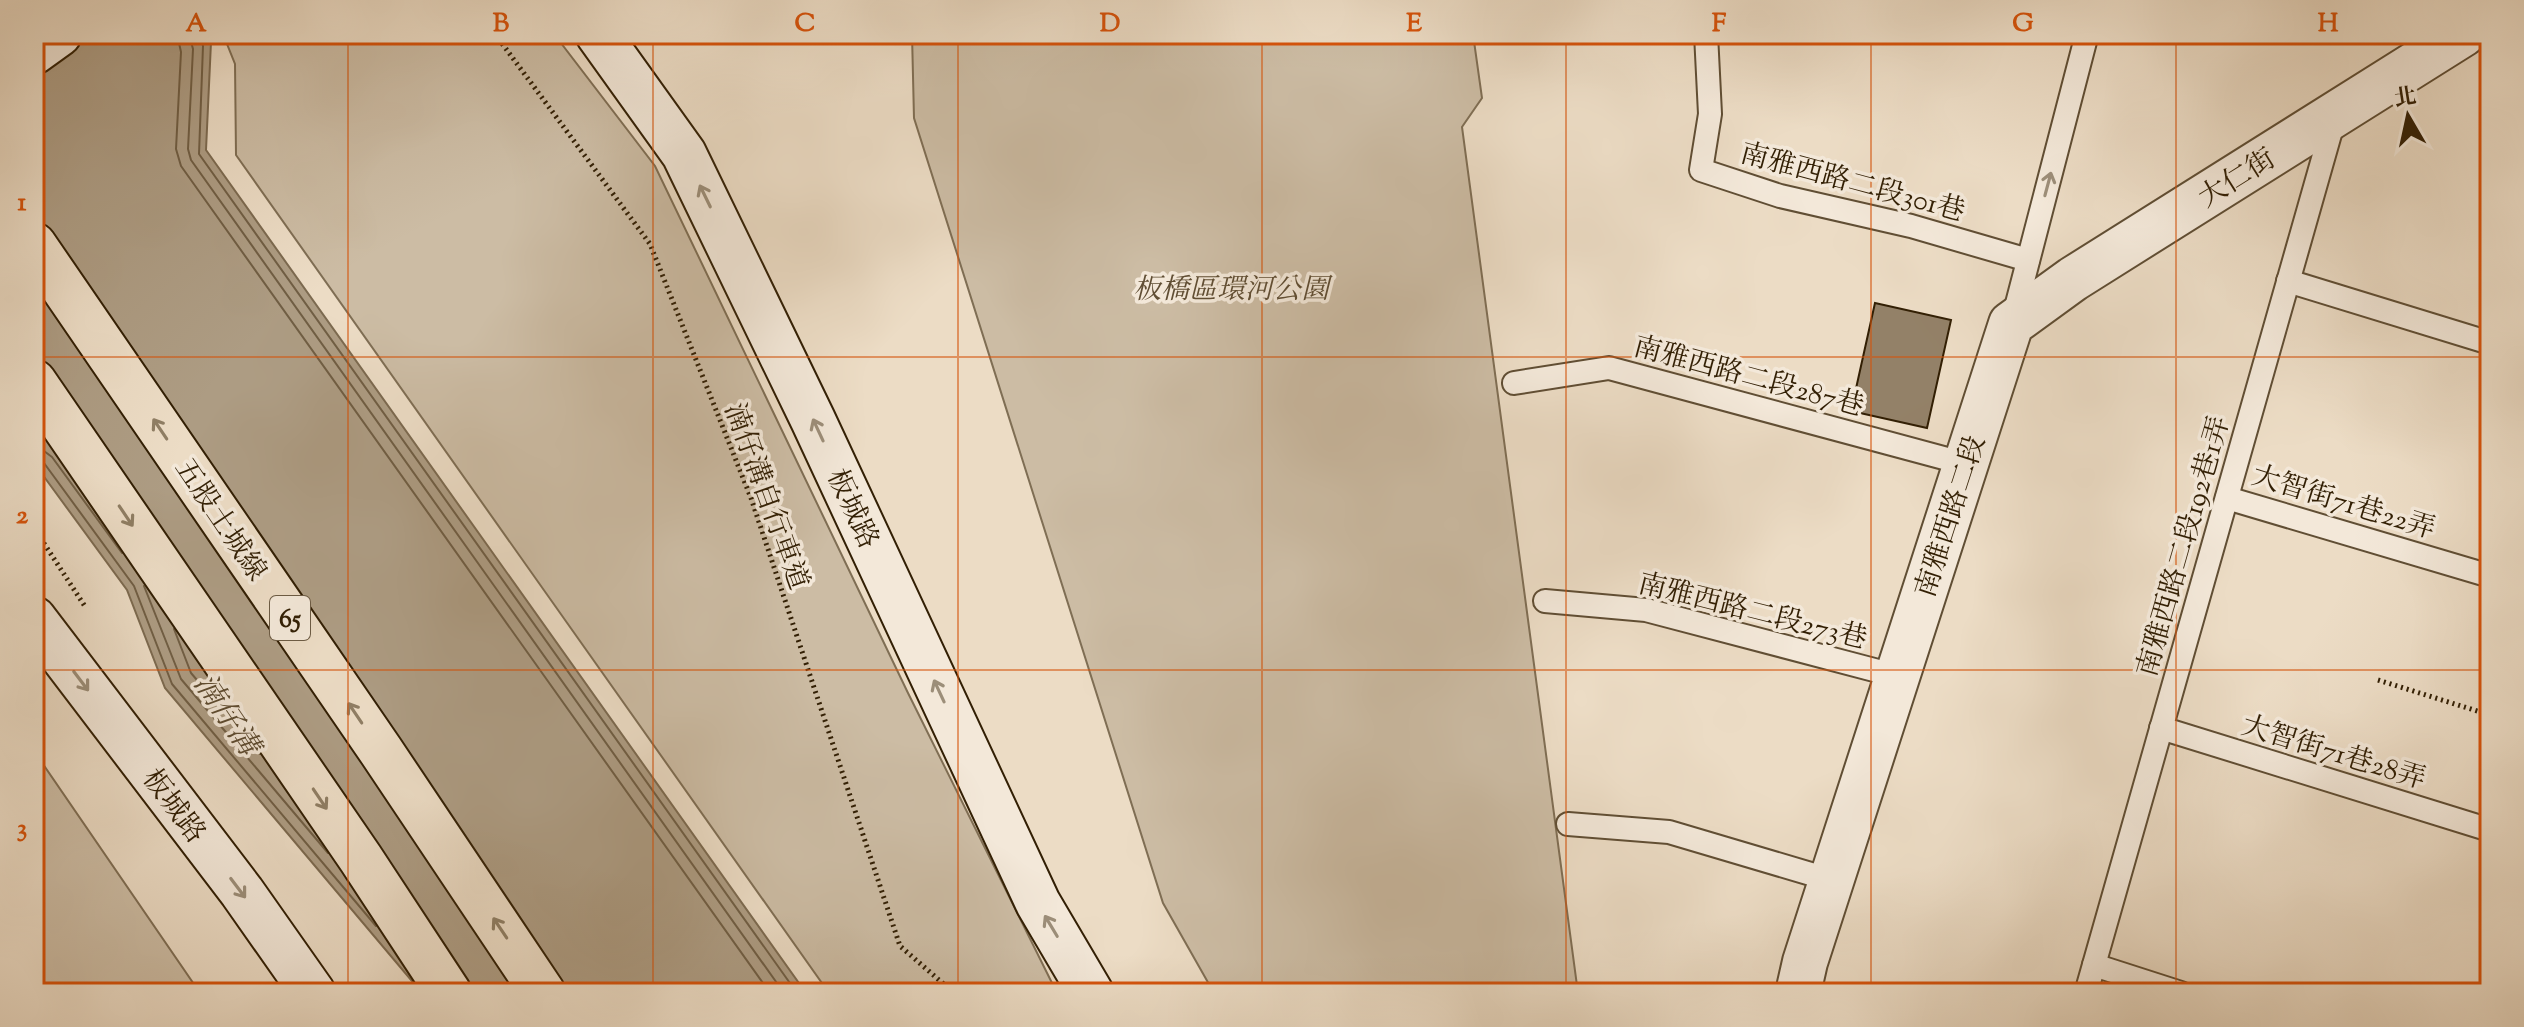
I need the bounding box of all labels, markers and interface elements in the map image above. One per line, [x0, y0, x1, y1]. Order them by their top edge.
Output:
text: A [185, 6, 207, 43]
text: B [493, 6, 510, 43]
text: C [795, 6, 815, 43]
text: D [1100, 6, 1120, 43]
text: E [1406, 6, 1422, 43]
text: F [1712, 6, 1727, 43]
text: G [2012, 6, 2034, 43]
text: H [2318, 6, 2339, 43]
north arrow [2368, 76, 2448, 156]
text: 北 [2392, 82, 2419, 117]
street label: 南雅西路二段301巷 [1735, 135, 1969, 233]
street label: 大仁街 [2191, 140, 2284, 219]
one-way arrow [2042, 172, 2057, 198]
one-way arrow [697, 184, 712, 208]
text: 1 [18, 185, 27, 222]
park label: 板橋區環河公園 [1133, 271, 1333, 311]
street label: 南雅西路二段287巷 [1629, 328, 1868, 428]
street label: 湳仔溝自行車道 [713, 398, 817, 596]
street label: 南雅西路二段192巷1弄 [2129, 412, 2241, 682]
one-way arrow [152, 418, 168, 440]
one-way arrow [810, 419, 825, 443]
street label: 南雅西路二段 [1907, 431, 1997, 603]
street label: 五股土城線 [164, 451, 275, 590]
street label: 大智街71巷22弄 [2247, 457, 2440, 551]
street label: 板城路 [815, 463, 887, 556]
text: 2 [16, 498, 29, 535]
one-way arrow [118, 504, 134, 526]
street label: 南雅西路二段273巷 [1634, 565, 1871, 661]
road number: 65 [270, 596, 310, 640]
water label: 湳仔溝 [182, 666, 270, 768]
one-way arrow [73, 670, 90, 691]
one-way arrow [931, 680, 946, 704]
one-way arrow [347, 702, 363, 724]
street label: 大智街71巷28弄 [2236, 707, 2430, 801]
street label: 板城路 [131, 761, 214, 852]
one-way arrow [312, 788, 328, 810]
text: 3 [17, 811, 27, 848]
one-way arrow [230, 877, 247, 898]
one-way arrow [1043, 915, 1059, 938]
one-way arrow [492, 918, 508, 940]

